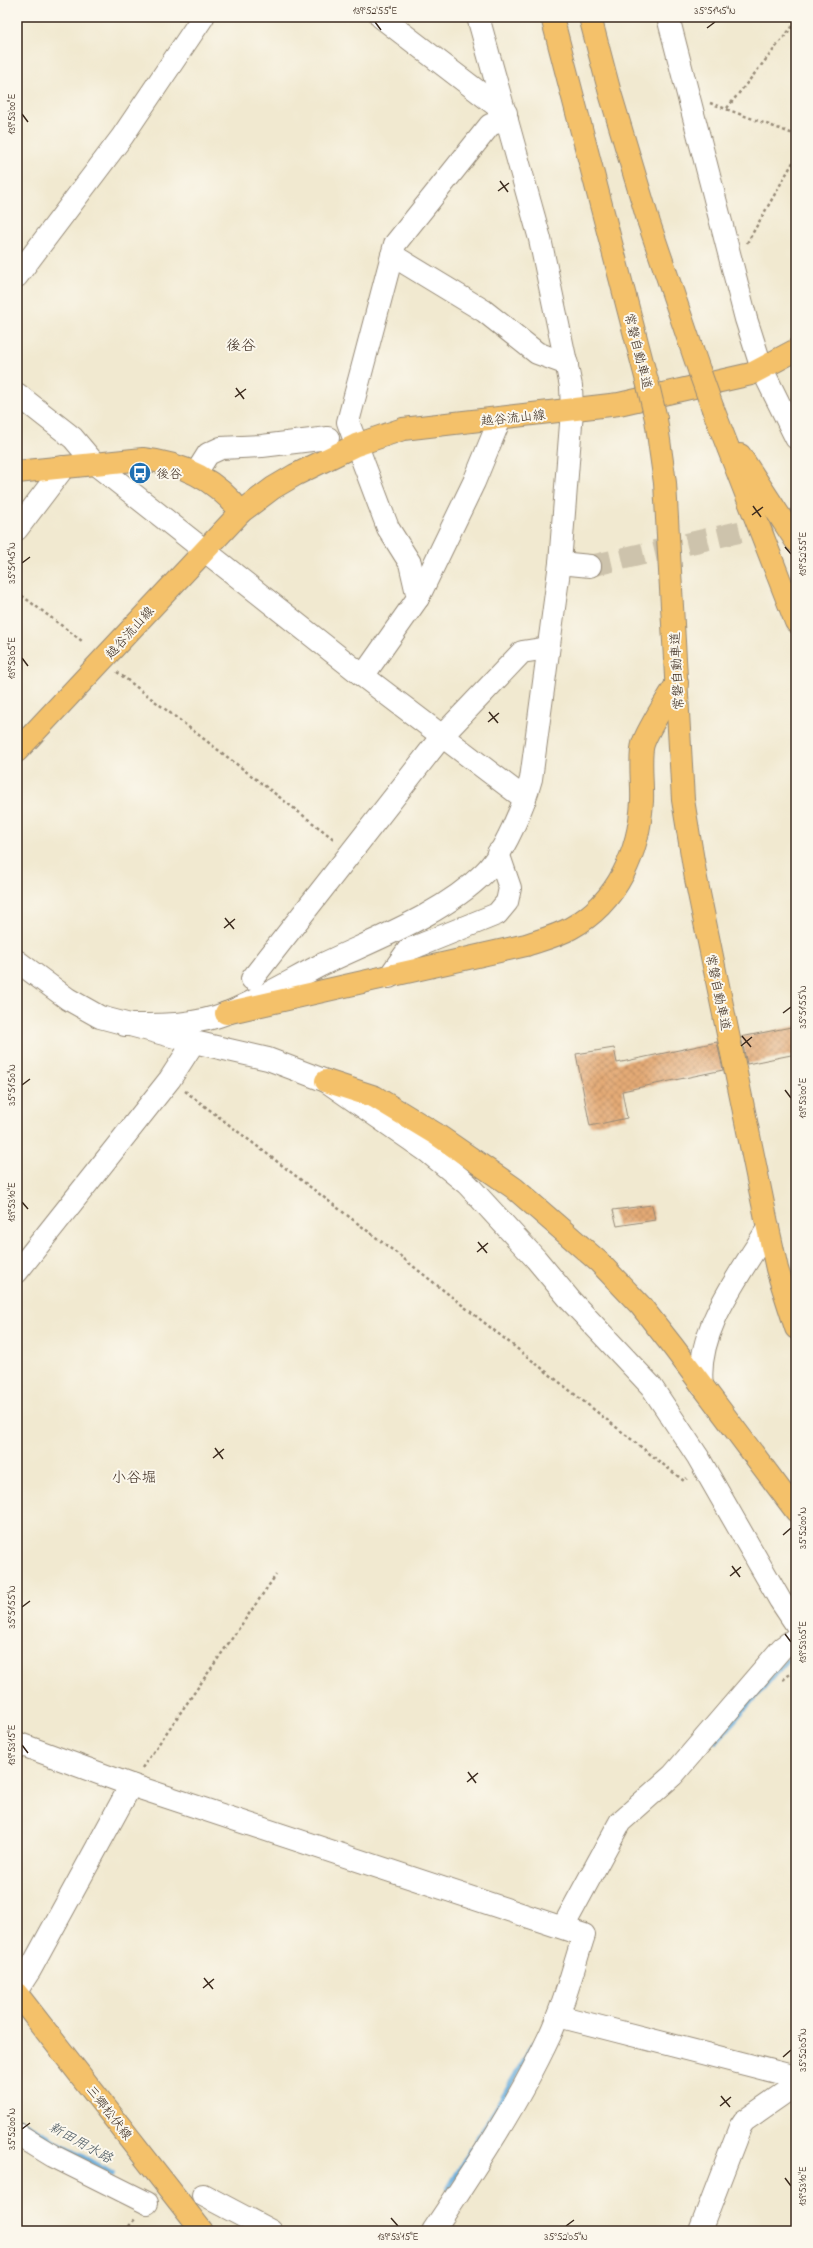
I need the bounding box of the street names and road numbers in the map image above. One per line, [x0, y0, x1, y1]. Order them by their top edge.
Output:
street label: 常磐自動車道 [619, 311, 656, 392]
street label: 越谷流山線 [480, 406, 547, 431]
street label: 越谷流山線 [101, 602, 160, 664]
street label: 常磐自動車道 [666, 631, 689, 710]
street label: 常磐自動車道 [700, 952, 735, 1032]
street label: 三郷松伏線 [81, 2081, 137, 2145]

